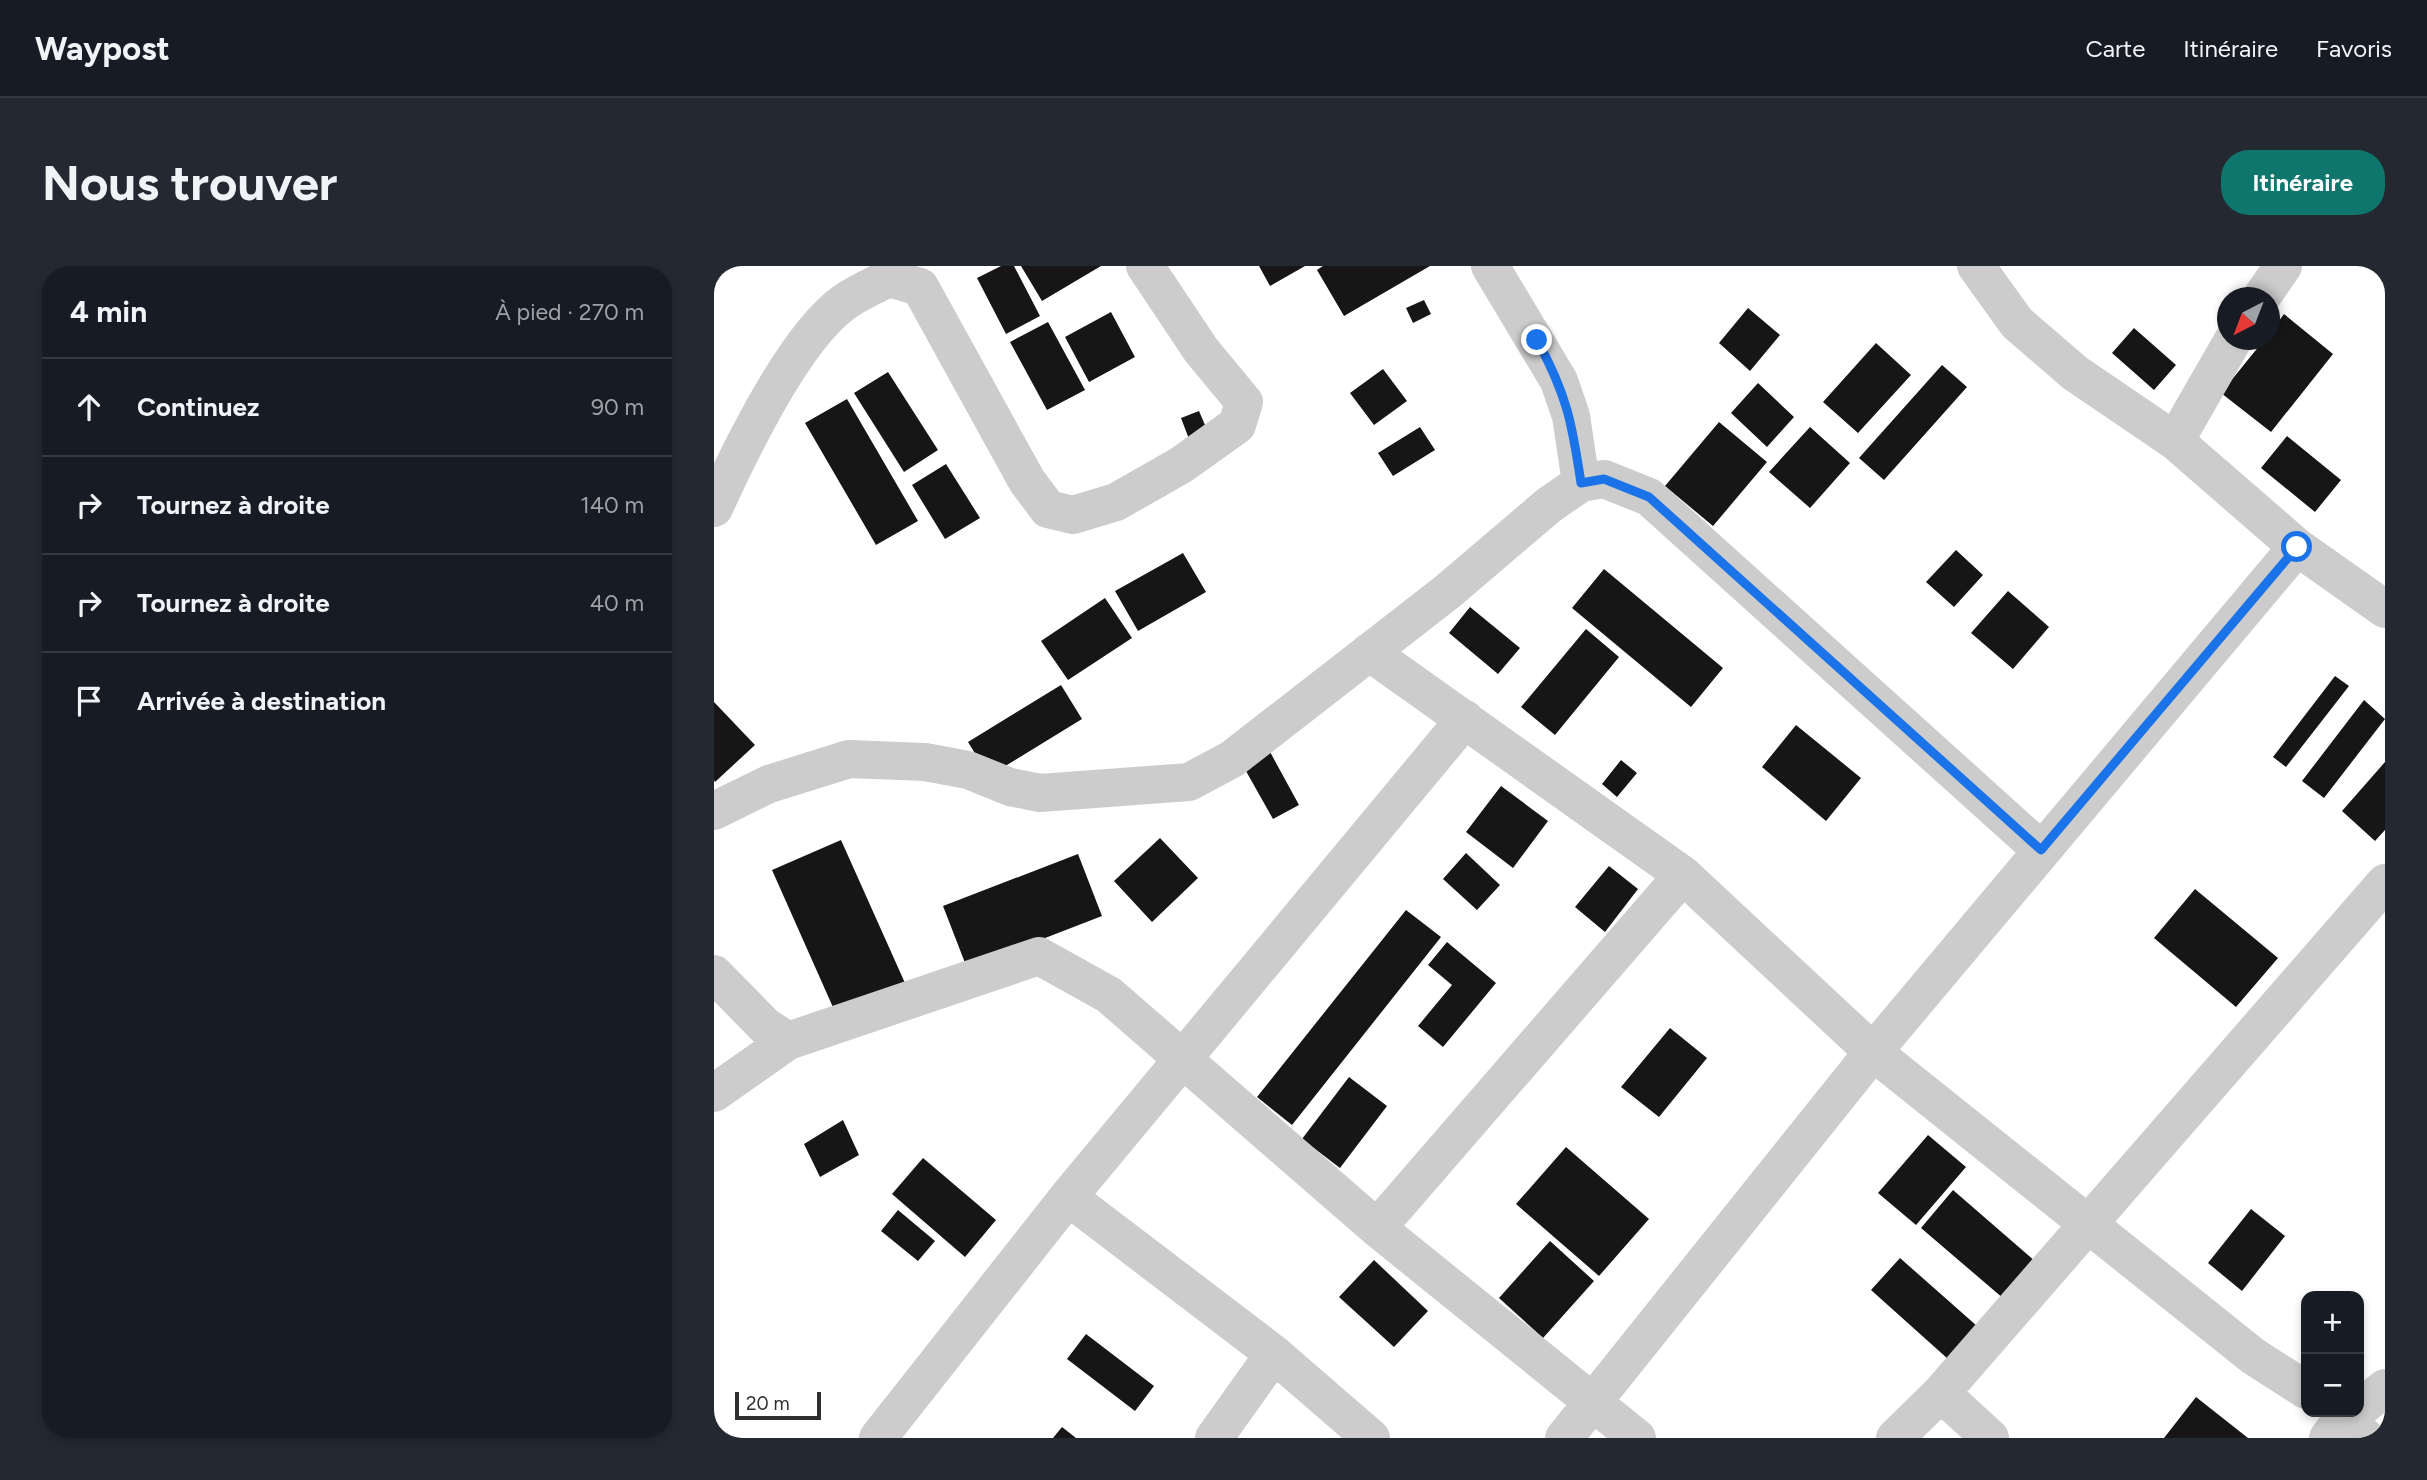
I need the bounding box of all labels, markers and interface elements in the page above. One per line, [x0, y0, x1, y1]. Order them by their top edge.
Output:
text: Waypost [35, 29, 170, 68]
text: Carte [2085, 34, 2145, 63]
text: Itinéraire [2183, 34, 2278, 63]
text: Favoris [2316, 34, 2392, 63]
button: Itinéraire [2221, 150, 2385, 215]
text: Nous trouver [42, 153, 337, 212]
north arrow [2217, 287, 2280, 350]
text: 4 min [70, 293, 147, 330]
text: À pied · 270 m [495, 298, 644, 326]
route end [1521, 324, 1552, 355]
icon: ahead [70, 388, 108, 426]
text: Continuez [137, 391, 259, 423]
text: 90 m [591, 393, 644, 421]
icon: right [70, 486, 108, 524]
text: Tournez à droite [137, 489, 330, 521]
text: 140 m [580, 491, 644, 519]
route start [2281, 531, 2312, 562]
icon: right [70, 584, 108, 622]
text: Tournez à droite [137, 587, 330, 619]
text: 40 m [590, 589, 644, 617]
icon: arrive [70, 682, 108, 720]
text: Arrivée à destination [137, 685, 386, 717]
map controls [2301, 1291, 2364, 1417]
button: + [2301, 1291, 2364, 1354]
button: − [2301, 1354, 2364, 1417]
scale bar [735, 1389, 821, 1421]
text: 20 m [746, 1392, 790, 1415]

